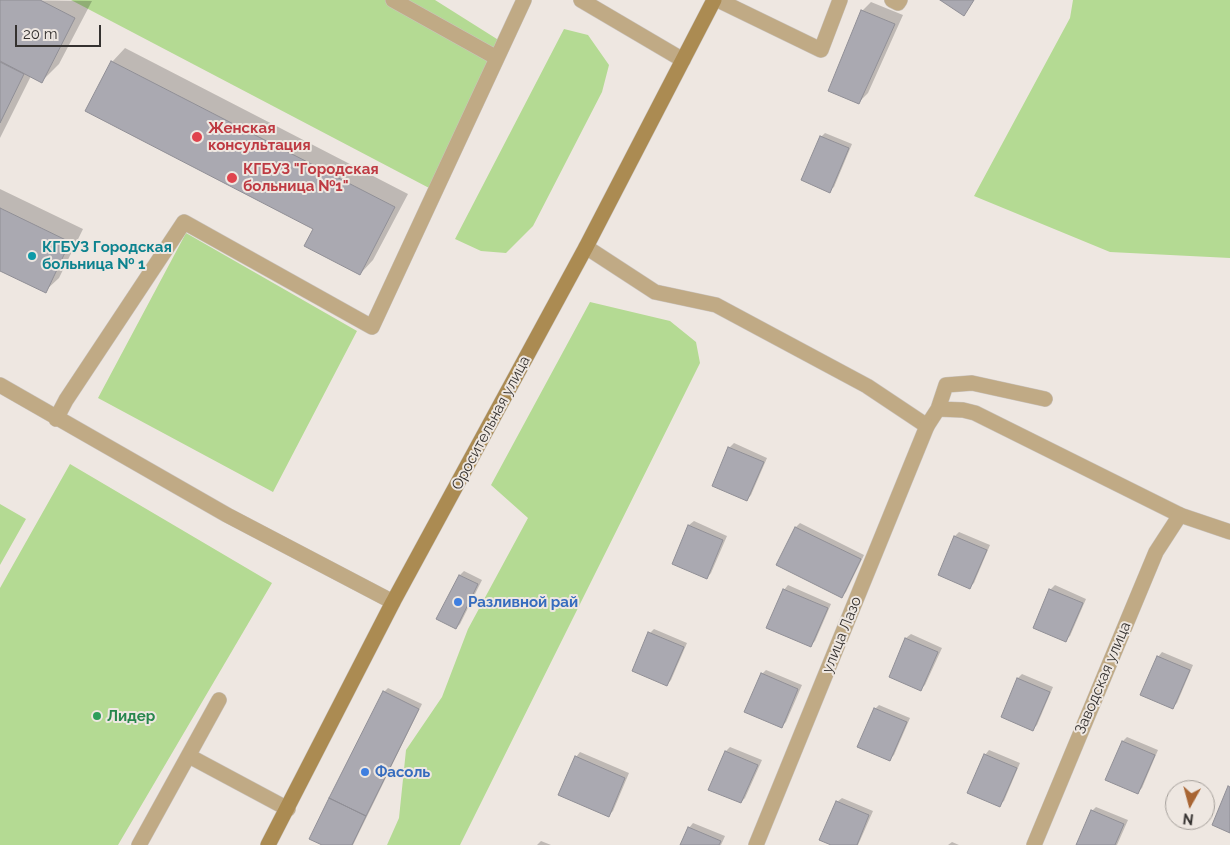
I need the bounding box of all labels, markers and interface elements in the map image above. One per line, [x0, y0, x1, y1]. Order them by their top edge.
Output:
scale bar [18, 15, 104, 47]
text: 20 m [23, 25, 58, 43]
place label: Женская консультация [208, 119, 311, 154]
marker: Женская консультация [190, 130, 204, 144]
place label: КГБУЗ "Городская больница №1" [243, 160, 379, 195]
marker: КГБУЗ "Городская больница №1" [225, 171, 239, 185]
place label: КГБУЗ Городская больница № 1 [42, 238, 172, 273]
marker: КГБУЗ Городская больница № 1 [26, 250, 38, 262]
street label: Оросительная улица [448, 353, 534, 493]
place label: Разливной рай [468, 593, 578, 611]
street label: улица Лазо [818, 594, 866, 676]
marker: Разливной рай [452, 596, 464, 608]
street label: Заводская улица [1071, 619, 1135, 737]
place label: Лидер [107, 707, 155, 725]
marker: Лидер [91, 710, 103, 722]
place label: Фасоль [375, 763, 430, 781]
marker: Фасоль [359, 766, 371, 778]
north arrow [1165, 780, 1215, 830]
text: N [1182, 810, 1195, 827]

